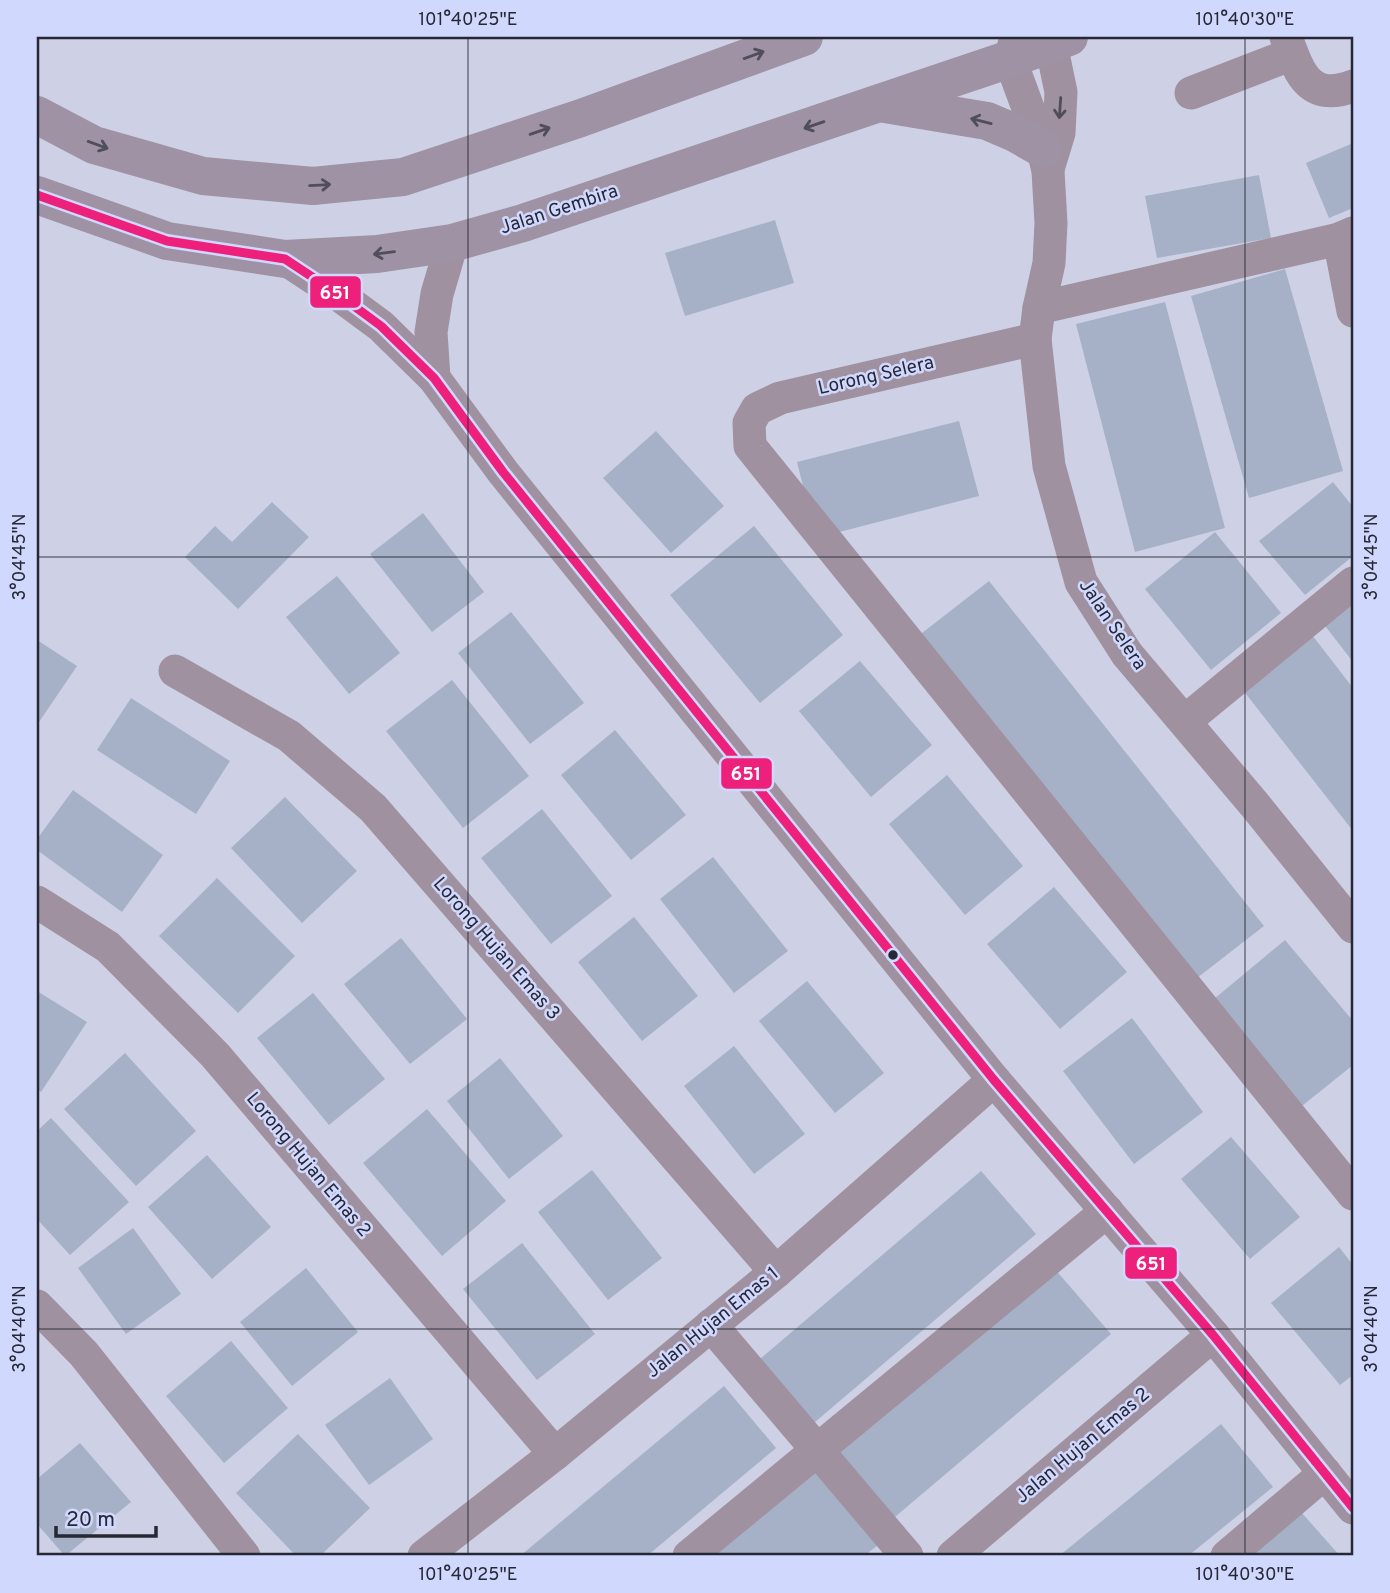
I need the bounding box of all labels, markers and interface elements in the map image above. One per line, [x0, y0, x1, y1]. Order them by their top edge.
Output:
text: 101°40'25"E [418, 9, 518, 32]
text: 101°40'30"E [1195, 9, 1295, 32]
one-way arrow [743, 48, 765, 61]
one-way arrow [1054, 96, 1067, 119]
one-way arrow [970, 114, 993, 127]
one-way arrow [803, 120, 825, 132]
one-way arrow [528, 124, 550, 136]
one-way arrow [86, 140, 108, 152]
one-way arrow [308, 178, 331, 191]
street label: Jalan Gembira [497, 180, 621, 240]
one-way arrow [373, 246, 396, 259]
line badge: 651 [309, 275, 362, 309]
text: 651 [320, 282, 350, 306]
street label: Lorong Selera [816, 351, 936, 401]
text: 3°04'45"N [9, 513, 32, 601]
text: 3°04'45"N [1361, 513, 1384, 601]
street label: Jalan Selera [1073, 575, 1151, 675]
line badge: 651 [720, 757, 773, 790]
text: 651 [731, 763, 761, 787]
street label: Lorong Hujan Emas 3 [427, 872, 565, 1026]
unlabelled marker [886, 948, 900, 962]
street label: Lorong Hujan Emas 2 [240, 1088, 376, 1242]
line badge: 651 [1124, 1246, 1178, 1280]
text: 651 [1136, 1253, 1166, 1277]
street label: Jalan Hujan Emas 1 [642, 1262, 784, 1384]
text: 3°04'40"N [9, 1285, 32, 1373]
text: 3°04'40"N [1361, 1285, 1384, 1373]
street label: Jalan Hujan Emas 2 [1011, 1383, 1155, 1509]
scale bar [56, 1495, 156, 1539]
text: 20 m [66, 1507, 115, 1534]
text: 101°40'25"E [418, 1564, 518, 1587]
text: 101°40'30"E [1195, 1564, 1295, 1587]

